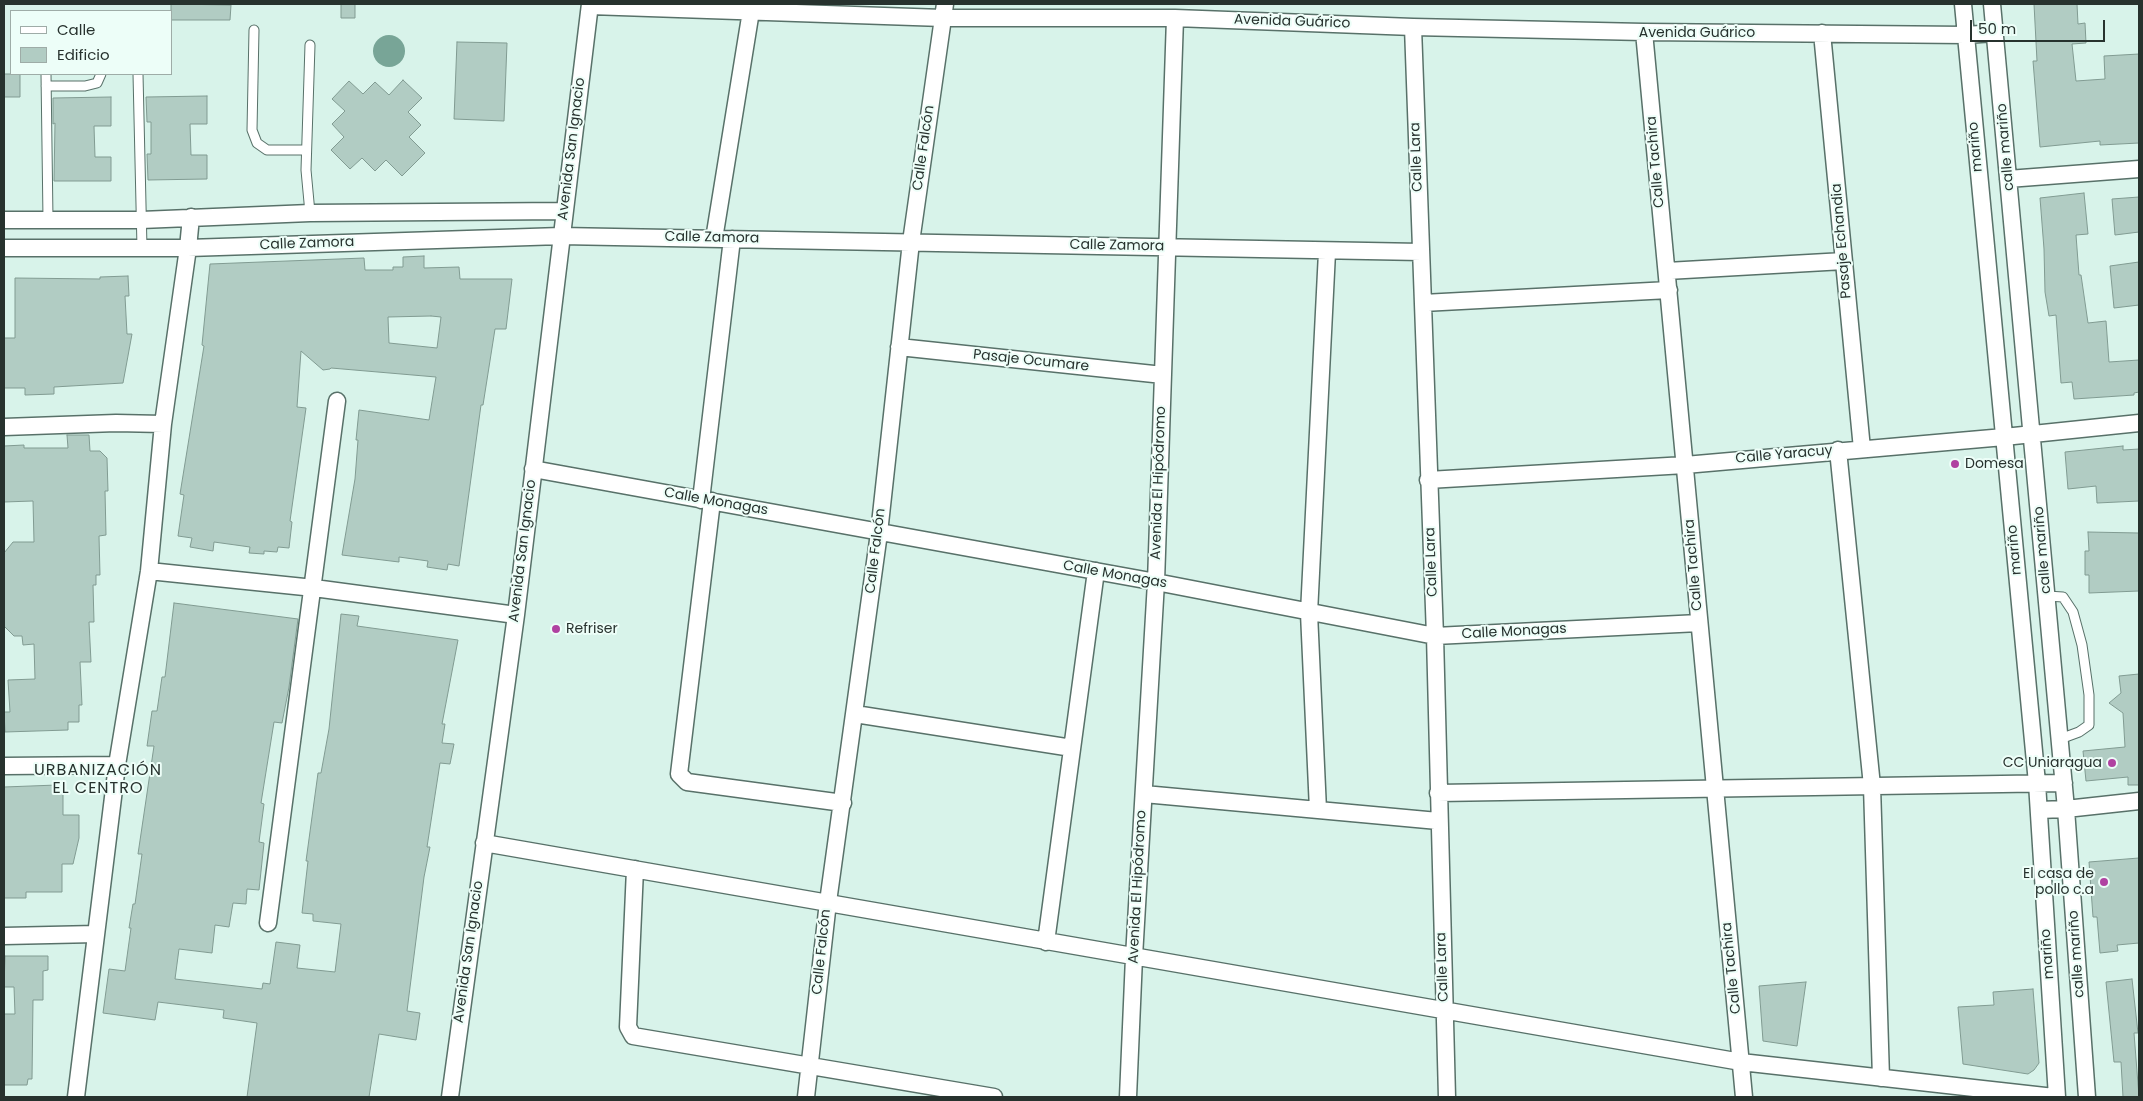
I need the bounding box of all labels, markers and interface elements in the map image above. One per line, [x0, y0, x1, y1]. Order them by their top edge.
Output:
legend [10, 10, 172, 75]
scale bar [1973, 10, 2108, 42]
street label: Avenida Guárico [1234, 12, 1350, 32]
text: 50 m [1978, 18, 2016, 39]
text: Calle [57, 19, 95, 40]
street label: Avenida Guárico [1639, 25, 1755, 41]
text: Edificio [57, 44, 110, 65]
street label: Avenida San Ignacio [555, 77, 589, 221]
street label: calle mariño [1994, 103, 2018, 191]
street label: Calle Falcón [910, 104, 938, 192]
street label: Calle Tachira [1644, 115, 1668, 209]
street label: mariño [1965, 121, 1987, 173]
street label: Calle Lara [1407, 122, 1427, 192]
street label: Pasaje Echandia [1829, 183, 1855, 299]
street label: Calle Zamora [665, 229, 759, 247]
street label: Calle Zamora [259, 234, 355, 254]
street label: Calle Zamora [1070, 237, 1164, 255]
street label: Pasaje Ocumare [972, 347, 1090, 375]
street label: Avenida El Hipódromo [1148, 406, 1170, 560]
street label: Calle Yaracuy [1735, 442, 1833, 468]
place label: Domesa [1965, 456, 2024, 472]
marker: Domesa [1949, 458, 1961, 470]
street label: Avenida San Ignacio [506, 479, 540, 623]
street label: Calle Monagas [663, 485, 769, 519]
street label: calle mariño [2031, 506, 2055, 594]
street label: Calle Falcón [862, 507, 890, 595]
street label: Calle Tachira [1682, 518, 1706, 612]
street label: mariño [2004, 524, 2026, 576]
street label: Calle Lara [1422, 527, 1442, 597]
street label: Calle Monagas [1062, 558, 1168, 592]
place label: Refriser [566, 621, 618, 637]
street label: Calle Monagas [1461, 621, 1567, 643]
marker: Refriser [550, 623, 562, 635]
place label: CC Uniaragua [2003, 755, 2102, 771]
marker: CC Uniaragua [2106, 757, 2118, 769]
district label: URBANIZACIÓN EL CENTRO [33, 761, 163, 799]
street label: Avenida El Hipódromo [1126, 810, 1150, 964]
place label: El casa de pollo c.a [2023, 866, 2094, 899]
marker: El casa de pollo c.a [2098, 876, 2110, 888]
street label: Avenida San Ignacio [451, 880, 487, 1024]
street label: Calle Falcón [809, 908, 835, 996]
street label: calle mariño [2066, 910, 2088, 998]
street label: Calle Tachira [1719, 921, 1745, 1015]
street label: mariño [2038, 928, 2058, 980]
street label: Calle Lara [1433, 932, 1453, 1002]

